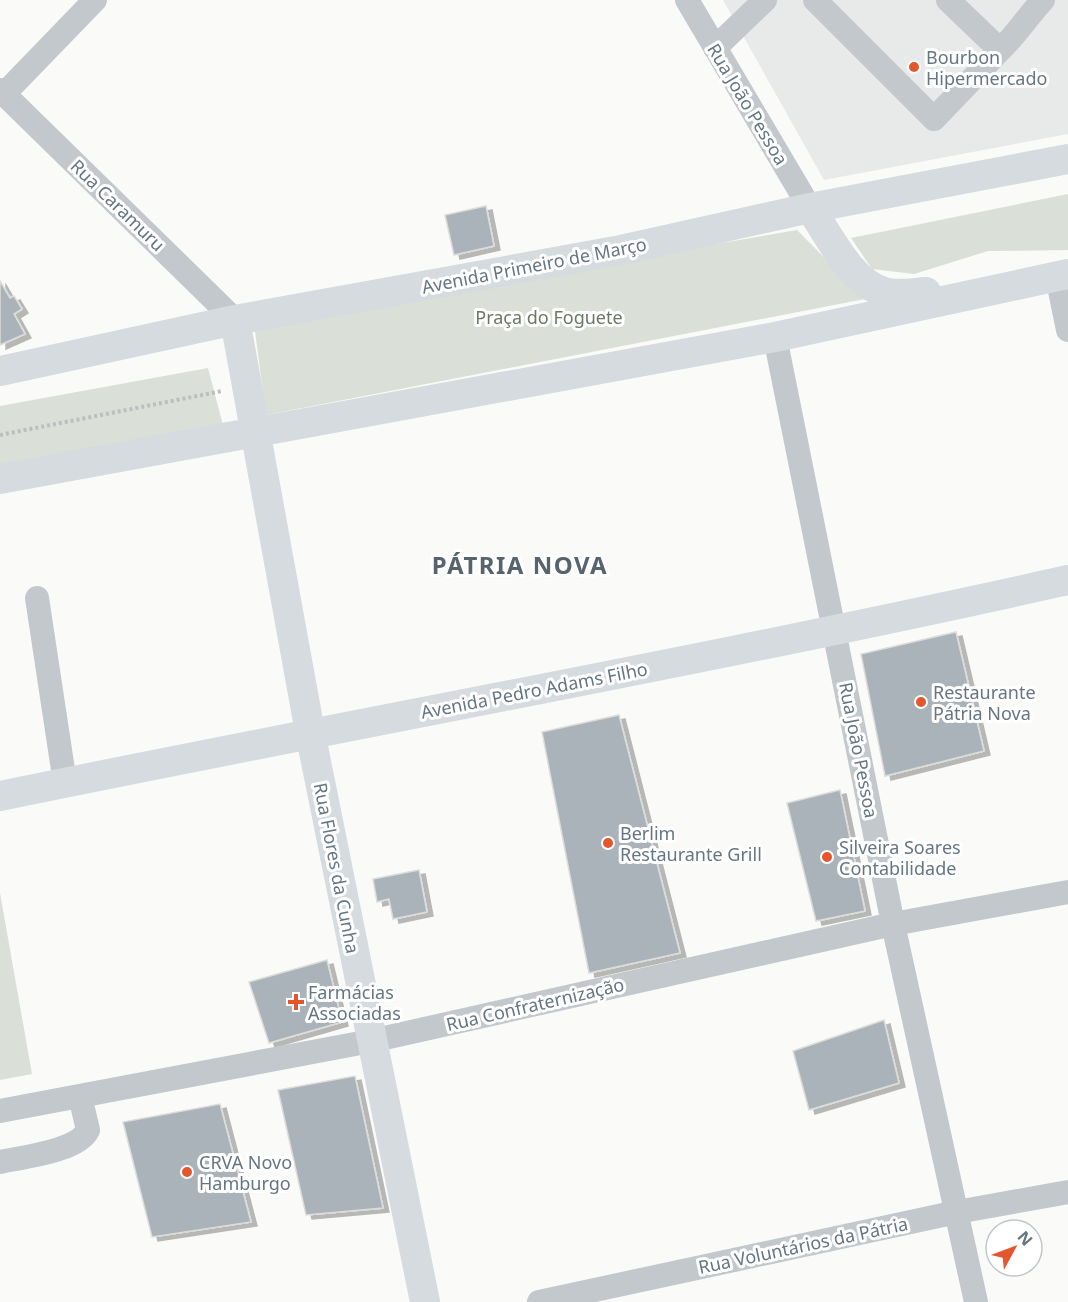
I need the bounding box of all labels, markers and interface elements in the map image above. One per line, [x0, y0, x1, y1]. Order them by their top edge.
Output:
street label: Rua João Pessoa [702, 39, 794, 169]
place label: Bourbon Hipermercado [926, 45, 1047, 90]
marker: Bourbon Hipermercado [907, 60, 921, 74]
street label: Rua Caramuru [66, 154, 170, 256]
street label: Avenida Primeiro de Março [420, 231, 648, 299]
park label: Praça do Foguete [475, 305, 623, 329]
district label: PÁTRIA NOVA [432, 548, 608, 581]
street label: Avenida Pedro Adams Filho [419, 656, 649, 724]
street label: Rua João Pessoa [834, 680, 884, 820]
place label: Restaurante Pátria Nova [933, 680, 1036, 725]
marker: Restaurante Pátria Nova [914, 695, 928, 709]
street label: Rua Flores da Cunha [309, 781, 365, 955]
place label: Berlim Restaurante Grill [620, 821, 762, 866]
place label: Silveira Soares Contabilidade [839, 835, 961, 880]
marker: Berlim Restaurante Grill [601, 836, 615, 850]
marker: Silveira Soares Contabilidade [820, 850, 834, 864]
street label: Rua Confraternização [444, 972, 626, 1036]
place label: Farmácias Associadas [308, 980, 401, 1025]
marker: Farmácias Associadas [289, 995, 303, 1009]
place label: CRVA Novo Hamburgo [199, 1150, 292, 1195]
marker: CRVA Novo Hamburgo [180, 1165, 194, 1179]
street label: Rua Voluntários da Pátria [696, 1211, 910, 1279]
north arrow [984, 1218, 1044, 1278]
text: N [1013, 1226, 1038, 1250]

